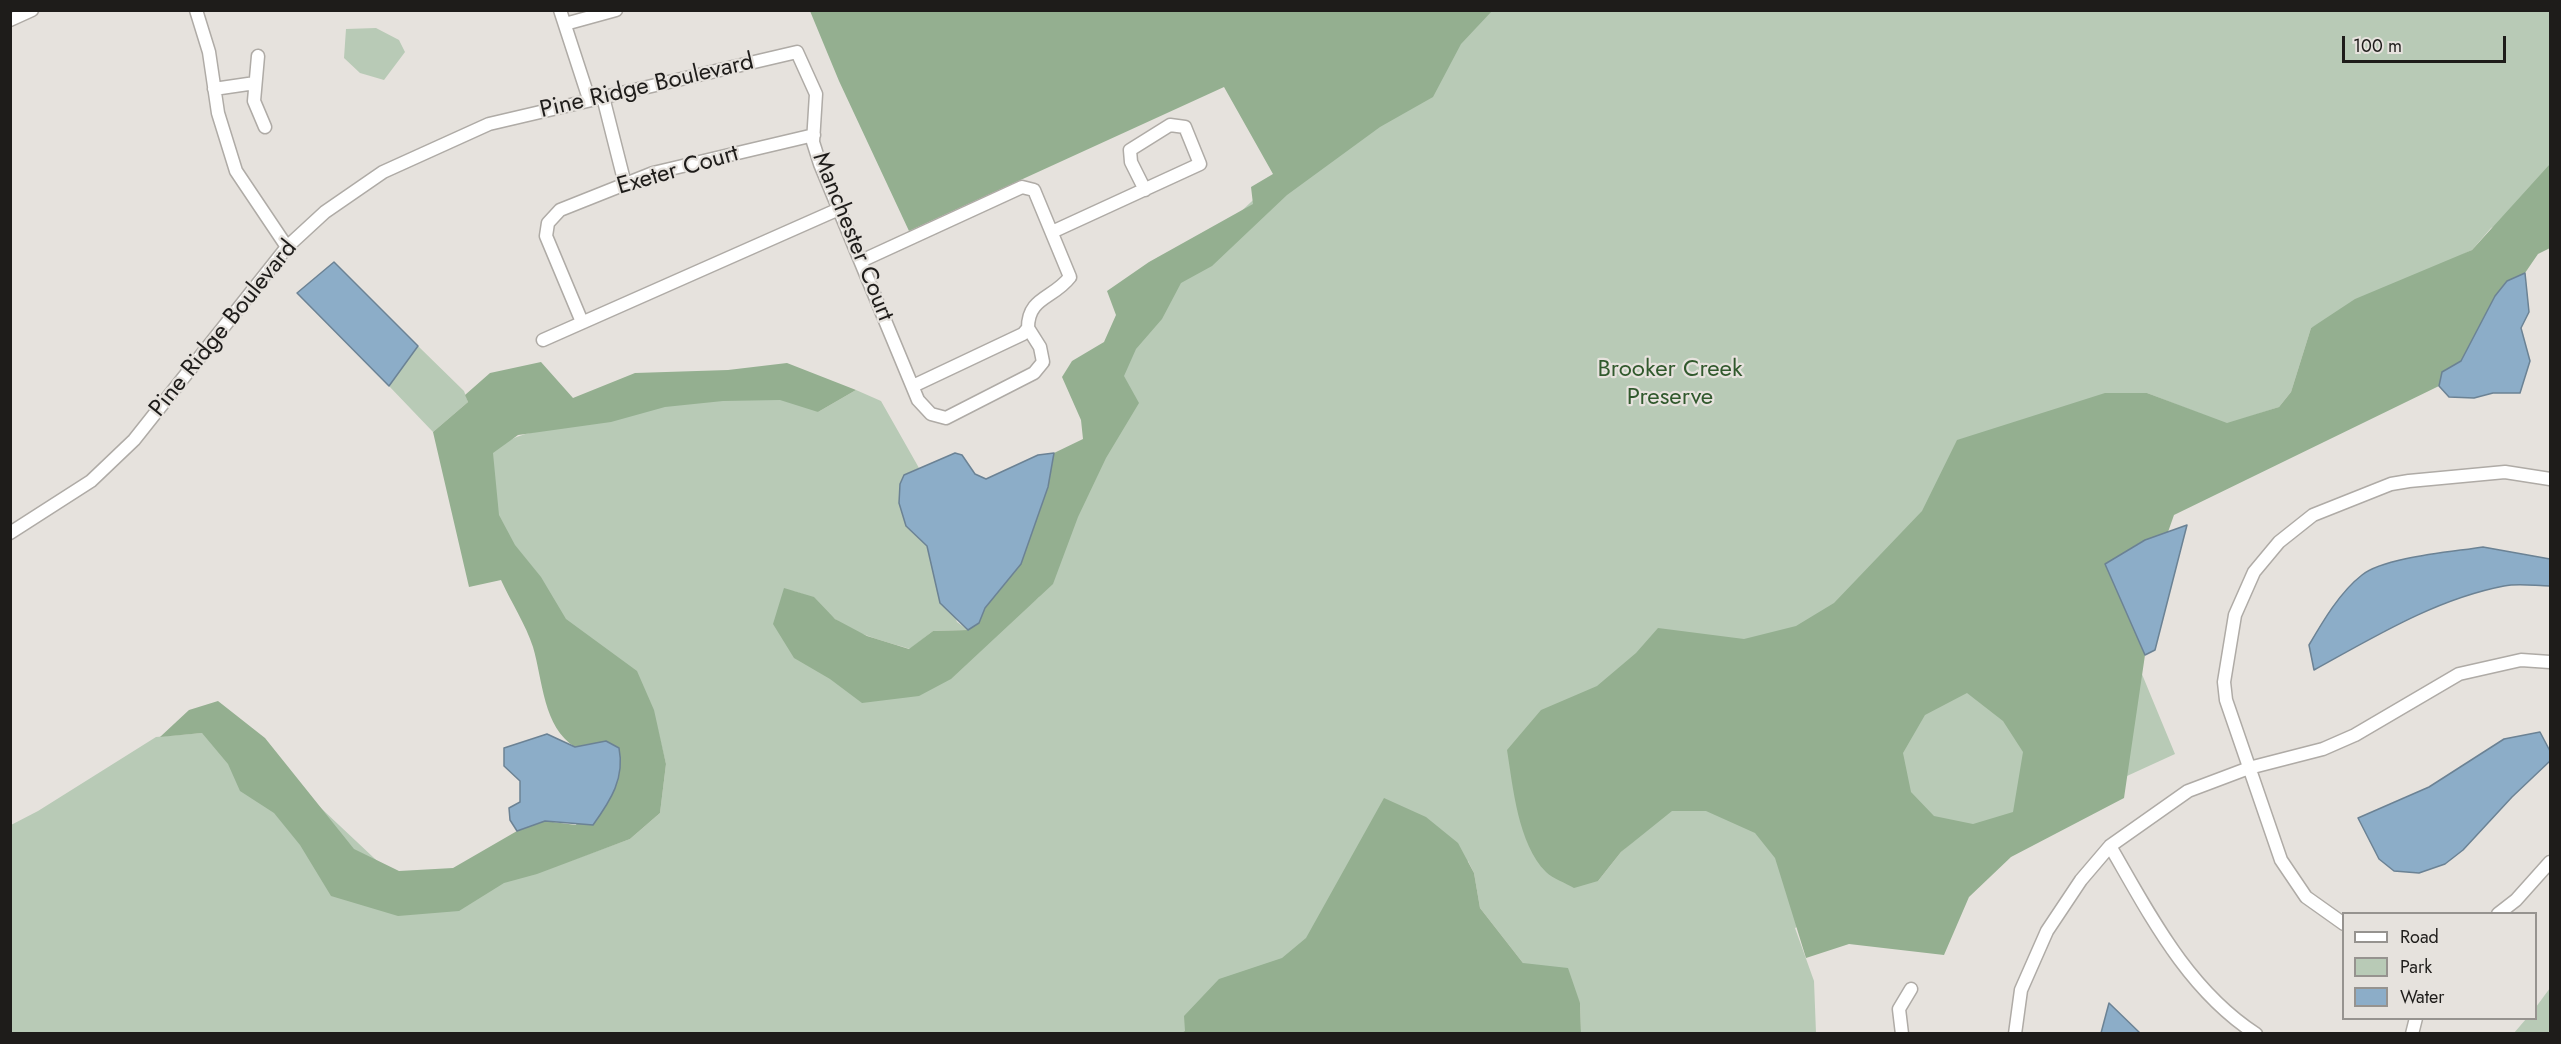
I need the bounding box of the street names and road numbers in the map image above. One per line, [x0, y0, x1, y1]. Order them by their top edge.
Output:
street label: Pine Ridge Boulevard [537, 48, 757, 126]
street label: Exeter Court [614, 140, 742, 202]
street label: Manchester Court [805, 148, 899, 326]
street label: Pine Ridge Boulevard [144, 235, 304, 423]

